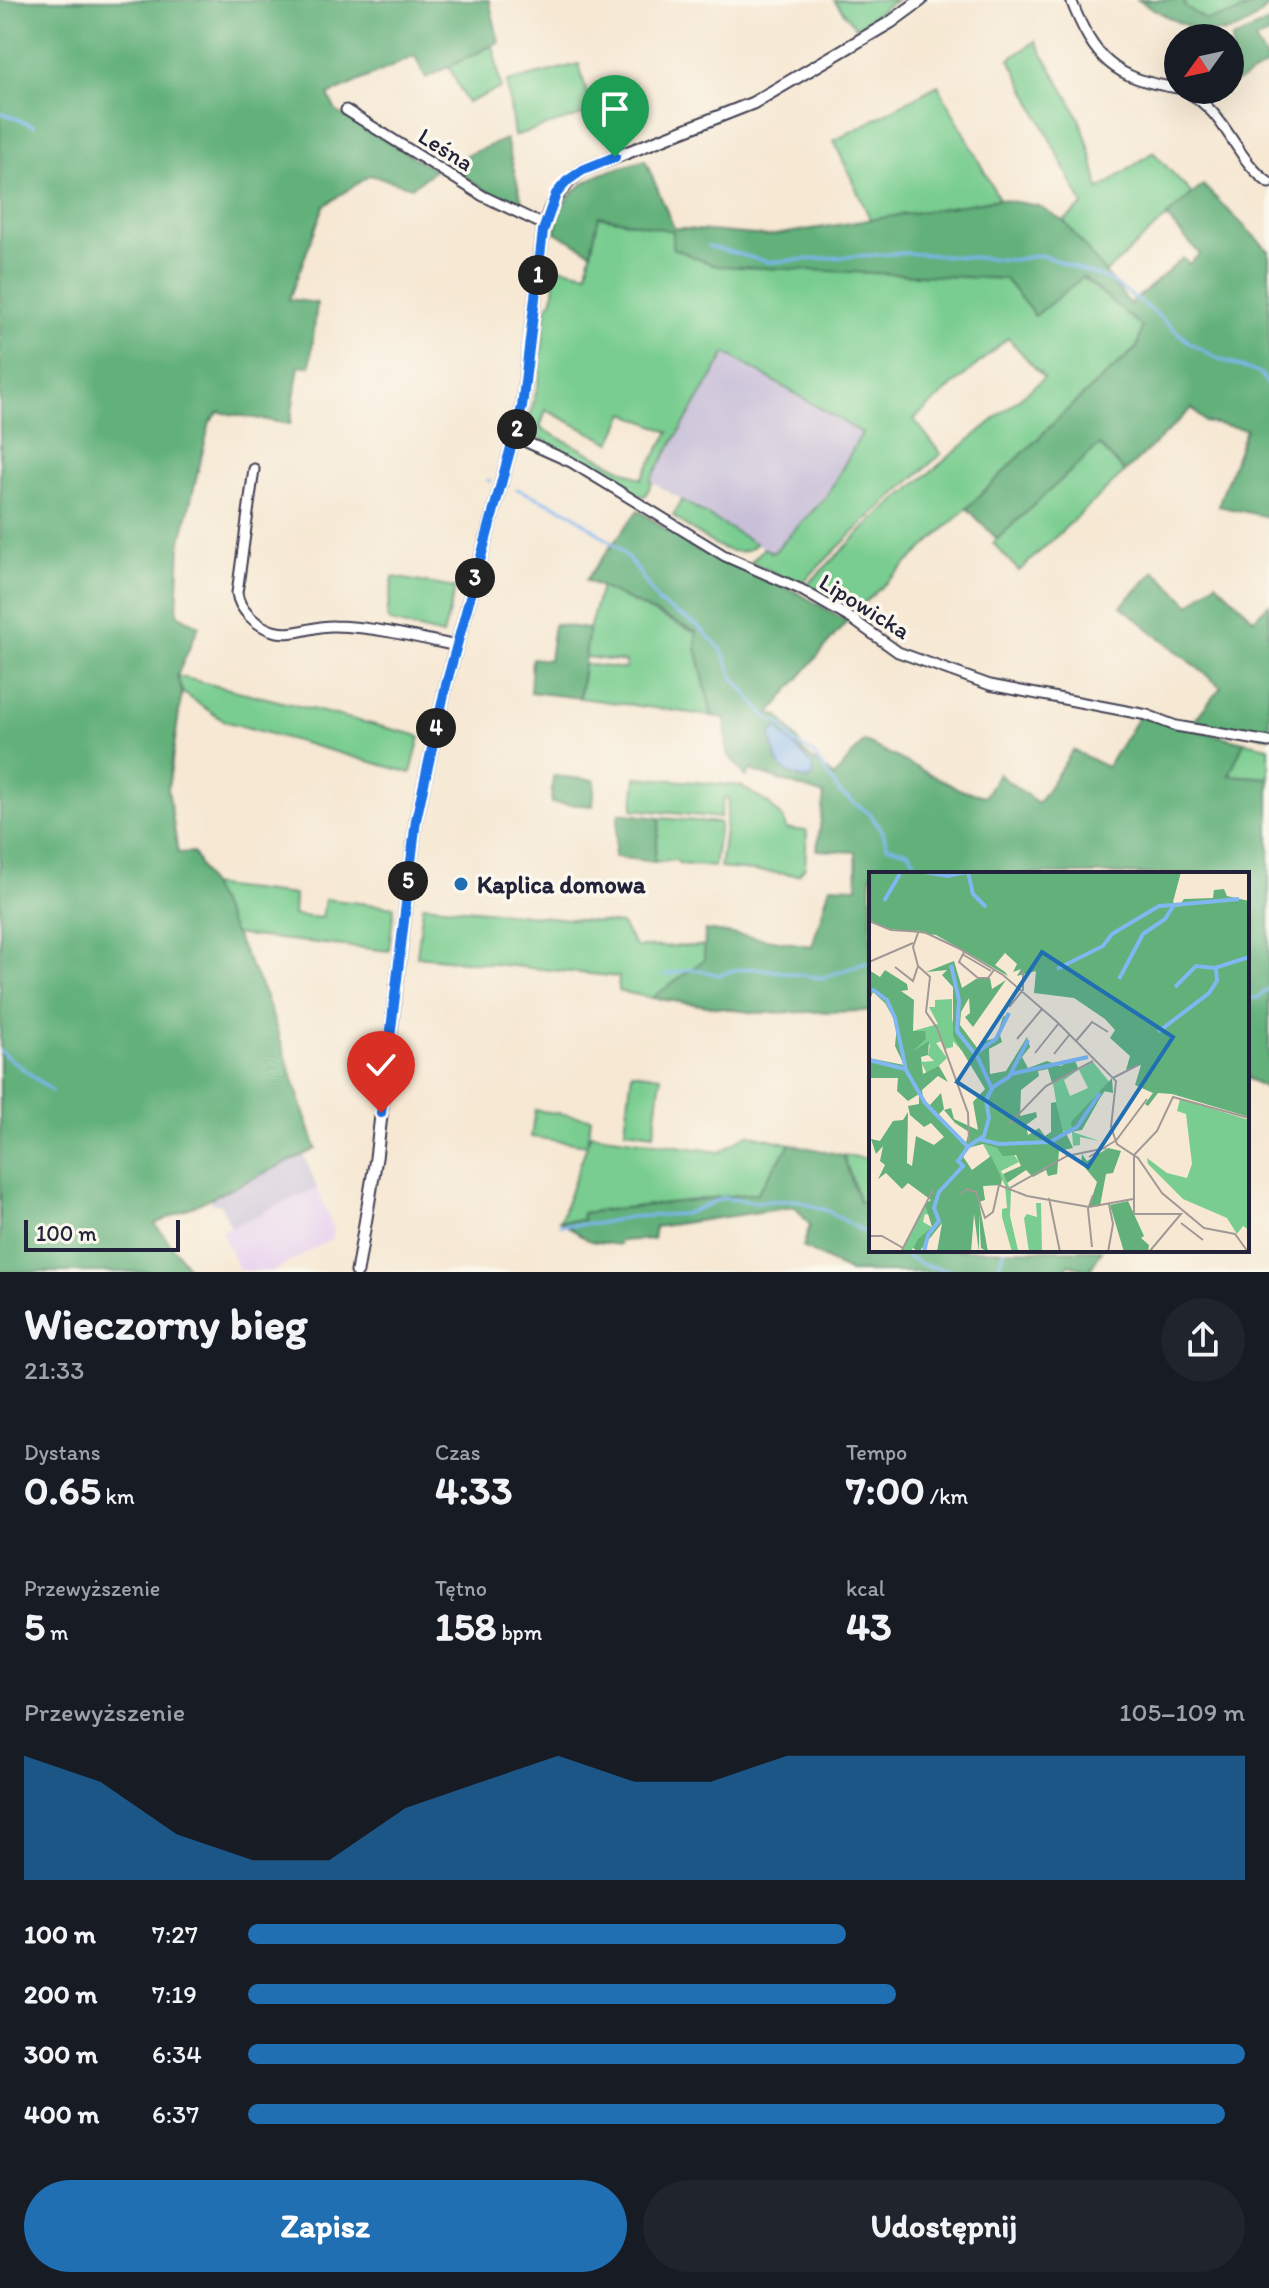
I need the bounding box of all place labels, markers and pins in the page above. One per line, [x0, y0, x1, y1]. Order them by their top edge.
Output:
pin [581, 75, 649, 157]
pin: 1 [518, 255, 558, 295]
pin: 2 [497, 409, 537, 449]
pin: 3 [455, 558, 495, 598]
pin: 4 [416, 708, 456, 748]
pin: 5 [388, 861, 428, 901]
place label: Kaplica domowa [477, 870, 646, 900]
marker: Kaplica domowa [452, 875, 470, 893]
pin [347, 1031, 415, 1113]

